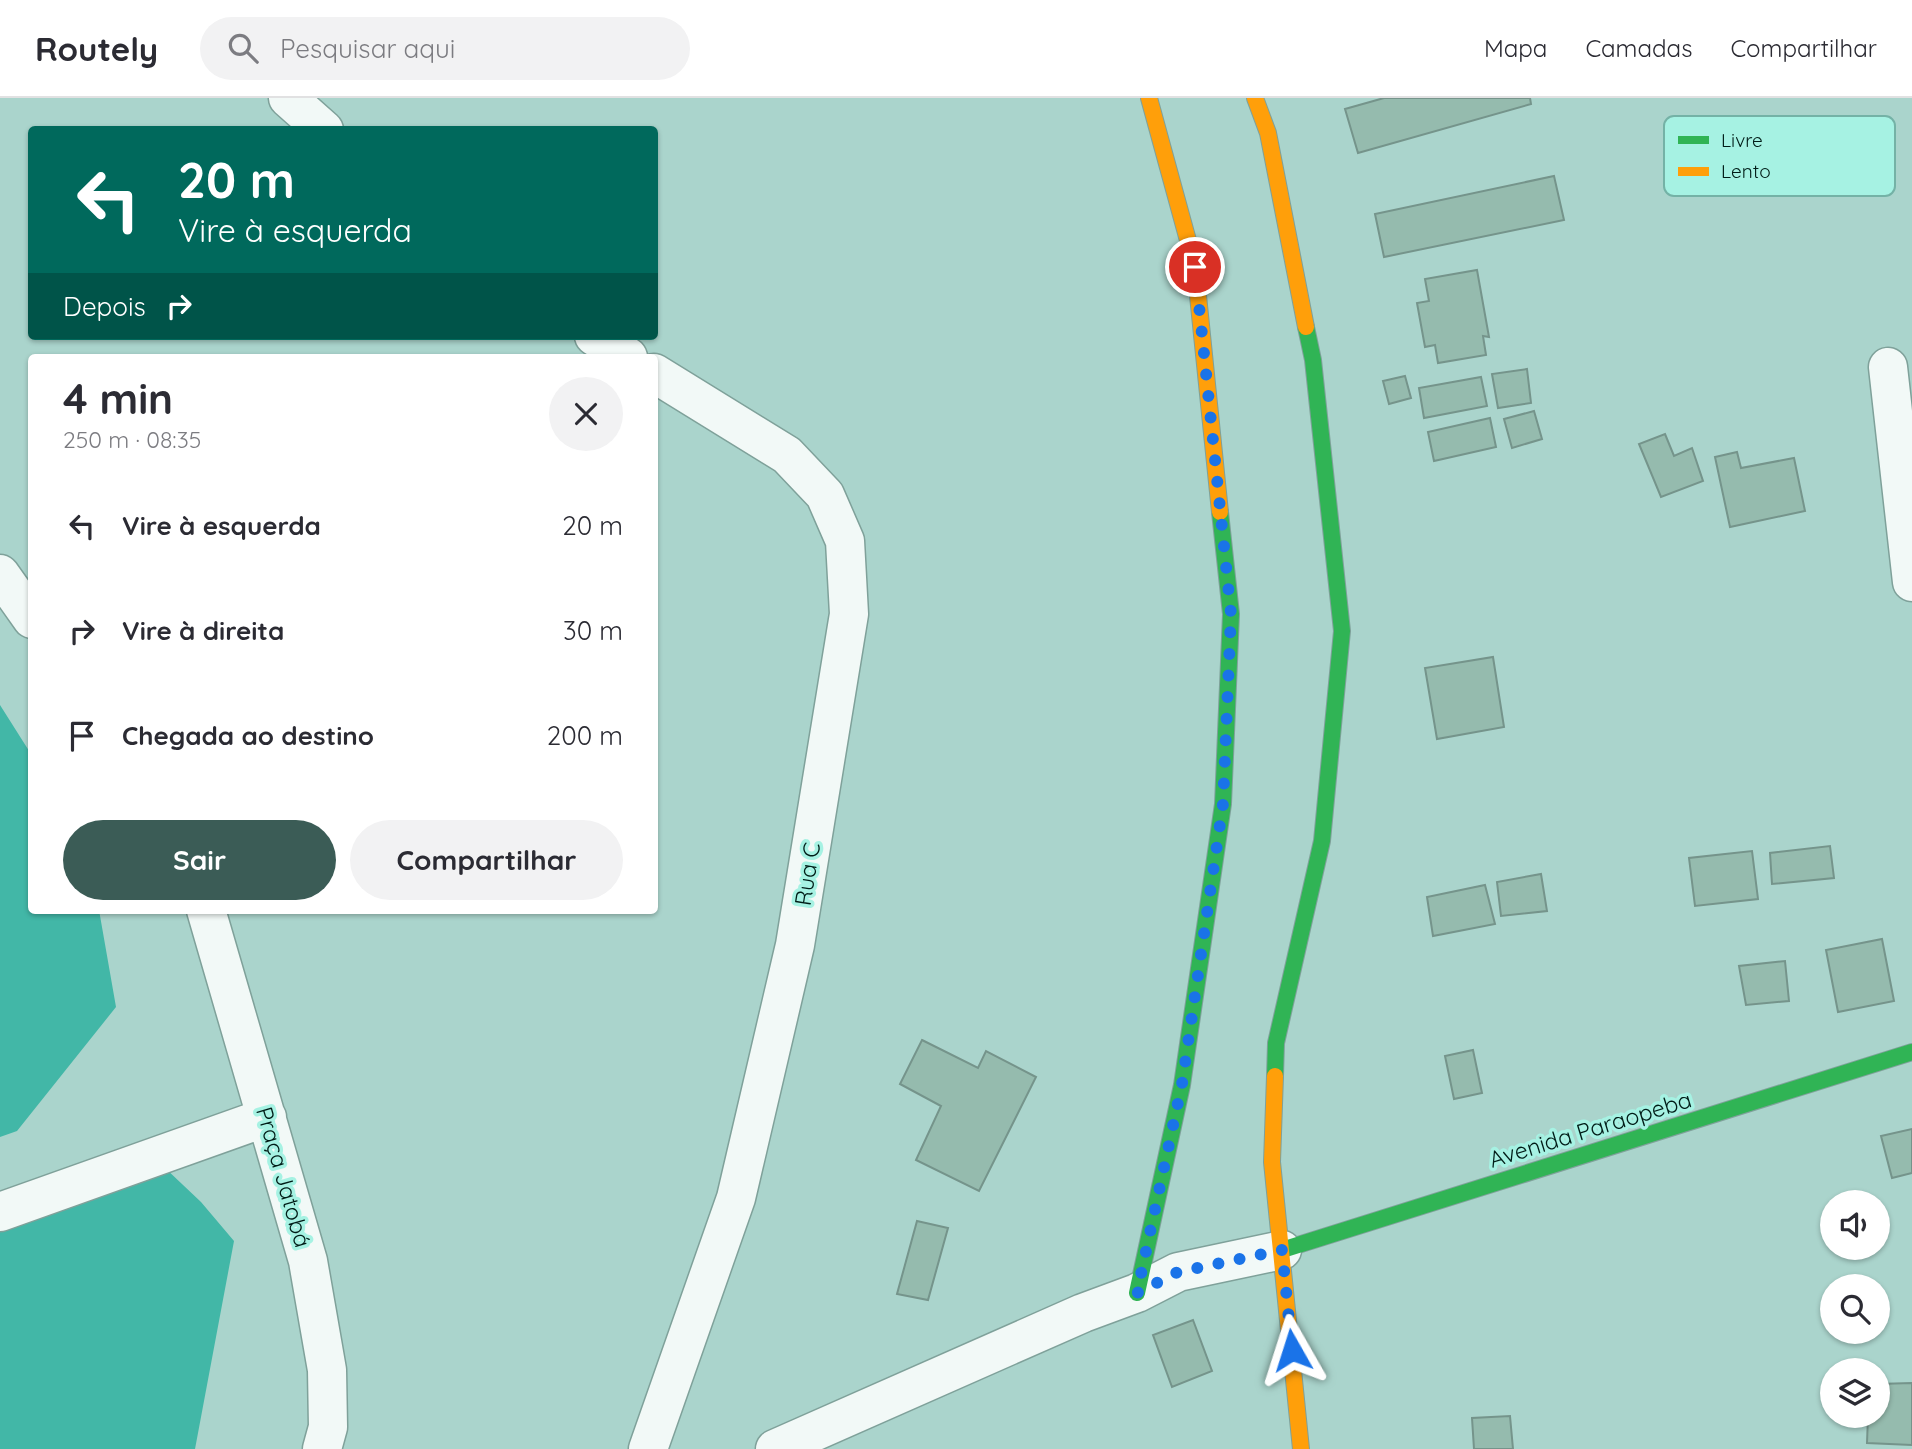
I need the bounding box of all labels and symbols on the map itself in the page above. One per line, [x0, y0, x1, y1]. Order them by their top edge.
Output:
legend [1664, 116, 1895, 196]
text: Livre [1721, 128, 1763, 152]
text: Lento [1721, 159, 1771, 183]
pin [1165, 237, 1225, 297]
street label: Rua C [788, 840, 826, 908]
street label: Avenida Paraopeba [1485, 1084, 1695, 1174]
street label: Praça Jatobá [250, 1103, 318, 1251]
position arrow [1255, 1313, 1329, 1387]

